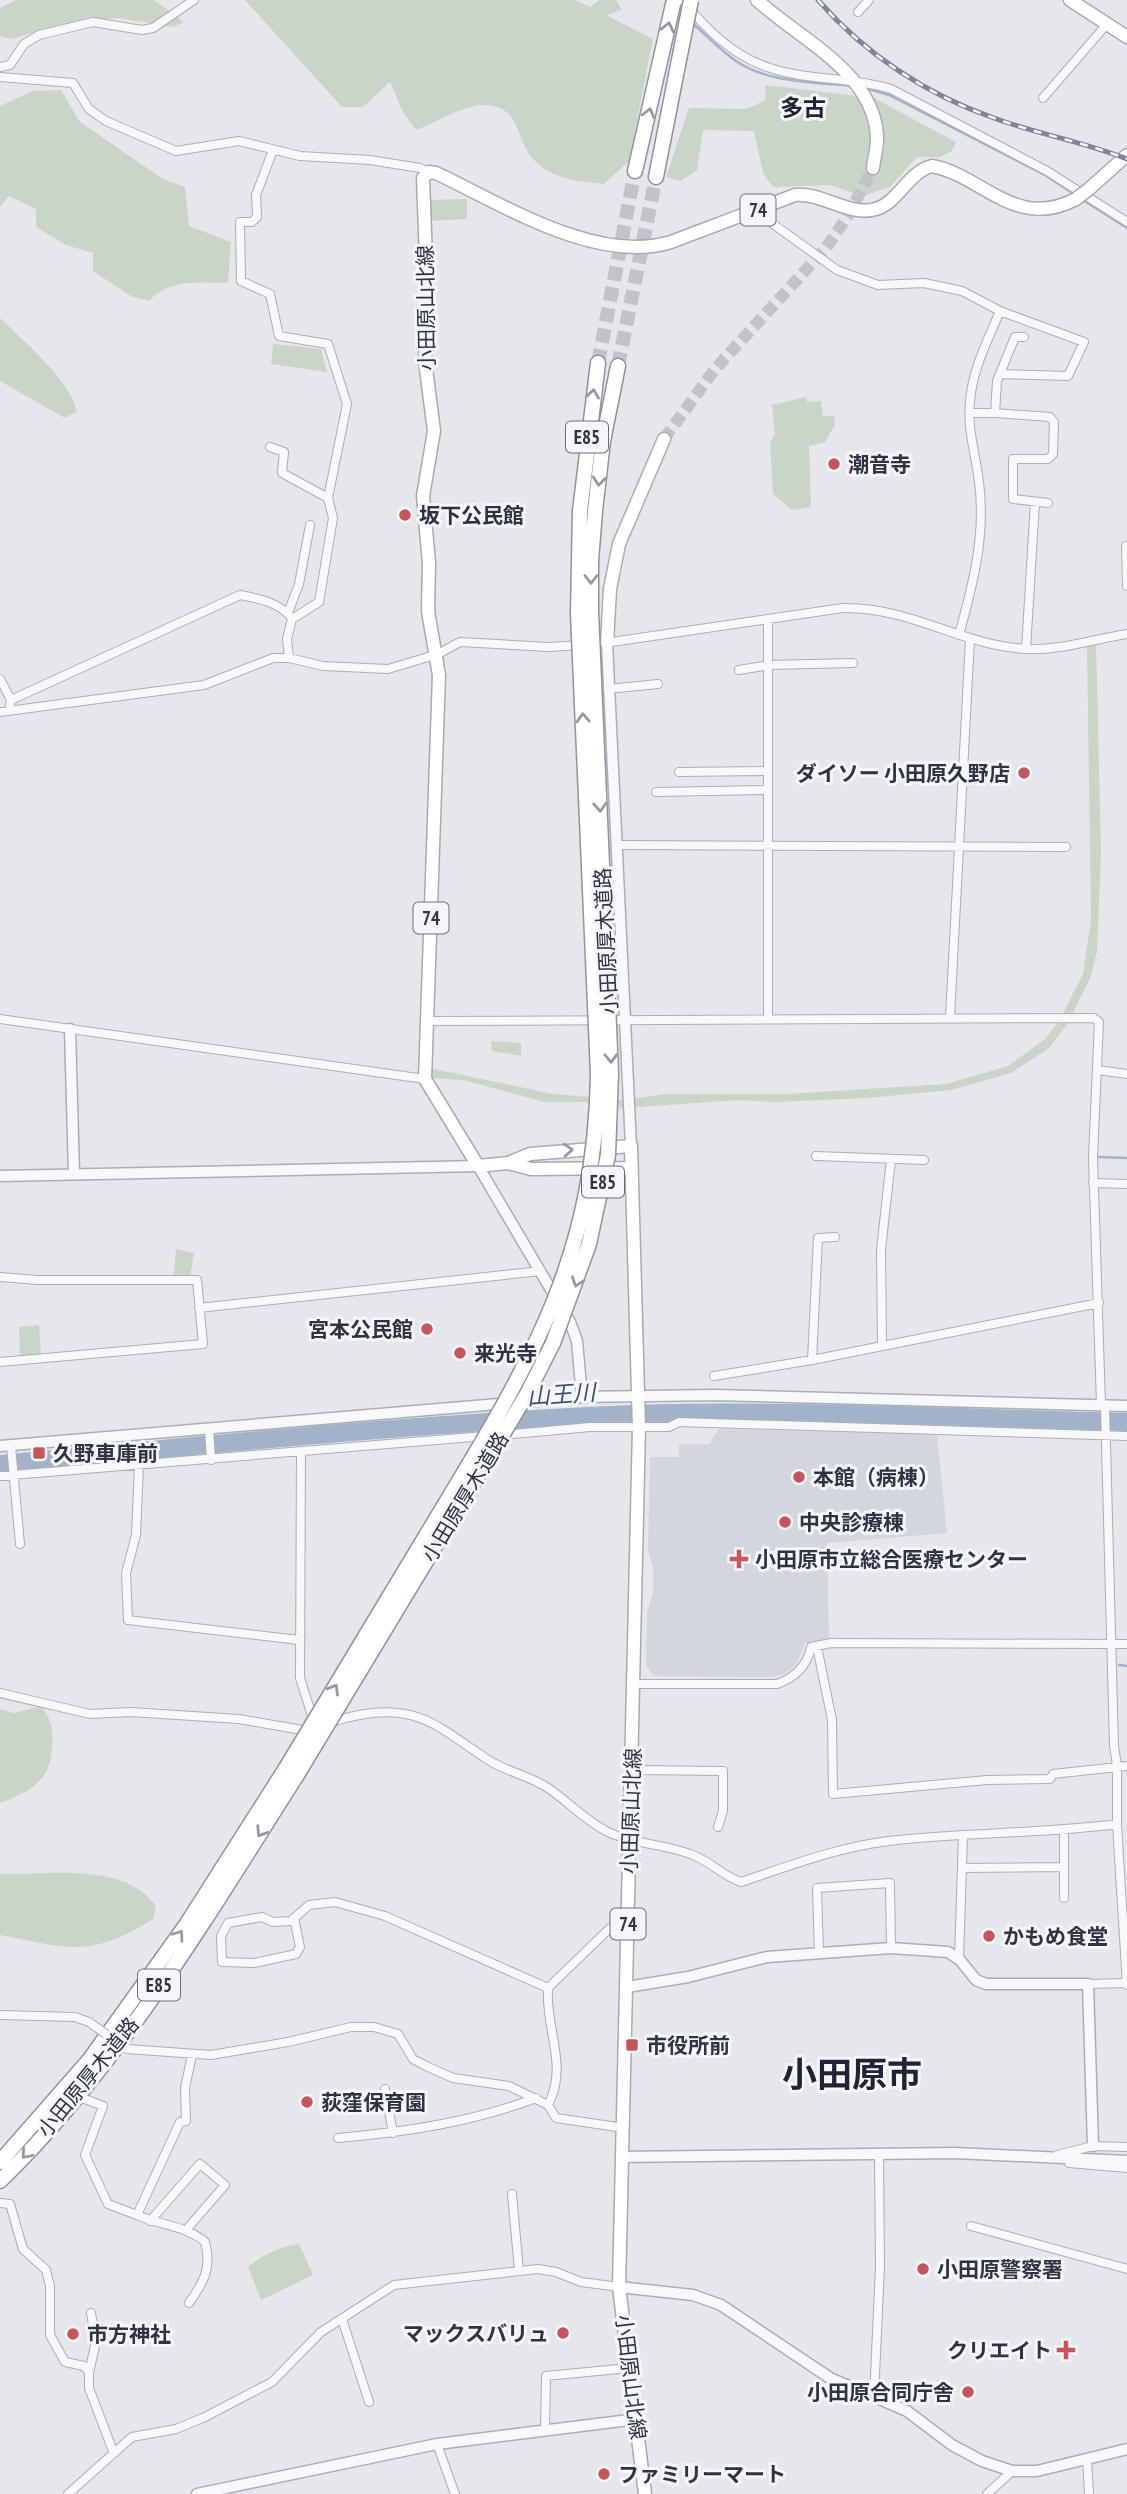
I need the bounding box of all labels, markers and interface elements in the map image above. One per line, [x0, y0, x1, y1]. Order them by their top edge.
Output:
one-way arrow [660, 21, 675, 33]
district label: 多古 [780, 93, 826, 122]
one-way arrow [641, 107, 655, 119]
road number: 74 [740, 194, 776, 226]
street label: 小田原山北線 [411, 245, 441, 371]
one-way arrow [585, 389, 600, 400]
road number: E85 [566, 422, 608, 452]
place label: 潮音寺 [848, 451, 911, 478]
marker: 潮音寺 [826, 456, 842, 472]
one-way arrow [591, 476, 606, 487]
place label: 坂下公民館 [419, 502, 524, 529]
marker: 坂下公民館 [397, 507, 413, 523]
one-way arrow [583, 575, 599, 585]
one-way arrow [575, 712, 590, 723]
place label: ダイソー 小田原久野店 [796, 760, 1010, 787]
marker: ダイソー 小田原久野店 [1016, 765, 1032, 781]
one-way arrow [592, 801, 607, 812]
street label: 小田原厚木道路 [589, 867, 623, 1015]
road number: 74 [414, 902, 448, 934]
one-way arrow [603, 1053, 618, 1064]
one-way arrow [563, 1143, 574, 1158]
road number: E85 [582, 1166, 624, 1198]
one-way arrow [571, 1275, 585, 1288]
place label: 宮本公民館 [308, 1316, 413, 1343]
marker: 宮本公民館 [419, 1321, 435, 1337]
place label: 来光寺 [474, 1340, 537, 1367]
marker: 来光寺 [452, 1345, 468, 1361]
water label: 山王川 [526, 1377, 599, 1411]
street label: 小田原厚木道路 [416, 1427, 514, 1567]
place label: 久野車庫前 [53, 1440, 158, 1467]
marker: 久野車庫前 [31, 1445, 47, 1461]
place label: 本館（病棟） [813, 1464, 939, 1491]
marker: 本館（病棟） [791, 1469, 807, 1485]
place label: 中央診療棟 [799, 1509, 904, 1536]
marker: 中央診療棟 [777, 1514, 793, 1530]
place label: 小田原市立総合医療センター [755, 1546, 1028, 1573]
marker: 小田原市立総合医療センター [729, 1549, 749, 1569]
one-way arrow [326, 1683, 339, 1696]
street label: 小田原山北線 [615, 1748, 647, 1874]
one-way arrow [256, 1824, 269, 1837]
road number: 74 [610, 1908, 646, 1940]
place label: かもめ食堂 [1003, 1923, 1108, 1950]
marker: かもめ食堂 [981, 1928, 997, 1944]
one-way arrow [170, 1930, 183, 1943]
road number: E85 [138, 1969, 180, 2000]
street label: 小田原厚木道路 [31, 2011, 145, 2143]
place label: 市役所前 [646, 2032, 730, 2059]
marker: 市役所前 [624, 2037, 640, 2053]
district label: 小田原市 [782, 2051, 922, 2097]
place label: 荻窪保育園 [321, 2089, 426, 2116]
marker: 荻窪保育園 [299, 2094, 315, 2110]
one-way arrow [21, 2145, 34, 2158]
place label: 小田原警察署 [937, 2256, 1063, 2283]
marker: 小田原警察署 [915, 2261, 931, 2277]
street label: 小田原山北線 [610, 2313, 652, 2441]
place label: マックスバリュ [403, 2320, 549, 2347]
place label: 市方神社 [87, 2321, 171, 2348]
marker: マックスバリュ [555, 2325, 571, 2341]
marker: 市方神社 [65, 2326, 81, 2342]
place label: クリエイト [947, 2337, 1052, 2364]
marker: クリエイト [1058, 2342, 1074, 2358]
place label: 小田原合同庁舎 [807, 2379, 954, 2406]
marker: 小田原合同庁舎 [960, 2384, 976, 2400]
place label: ファミリーマート [618, 2461, 786, 2488]
marker: ファミリーマート [596, 2466, 612, 2482]

